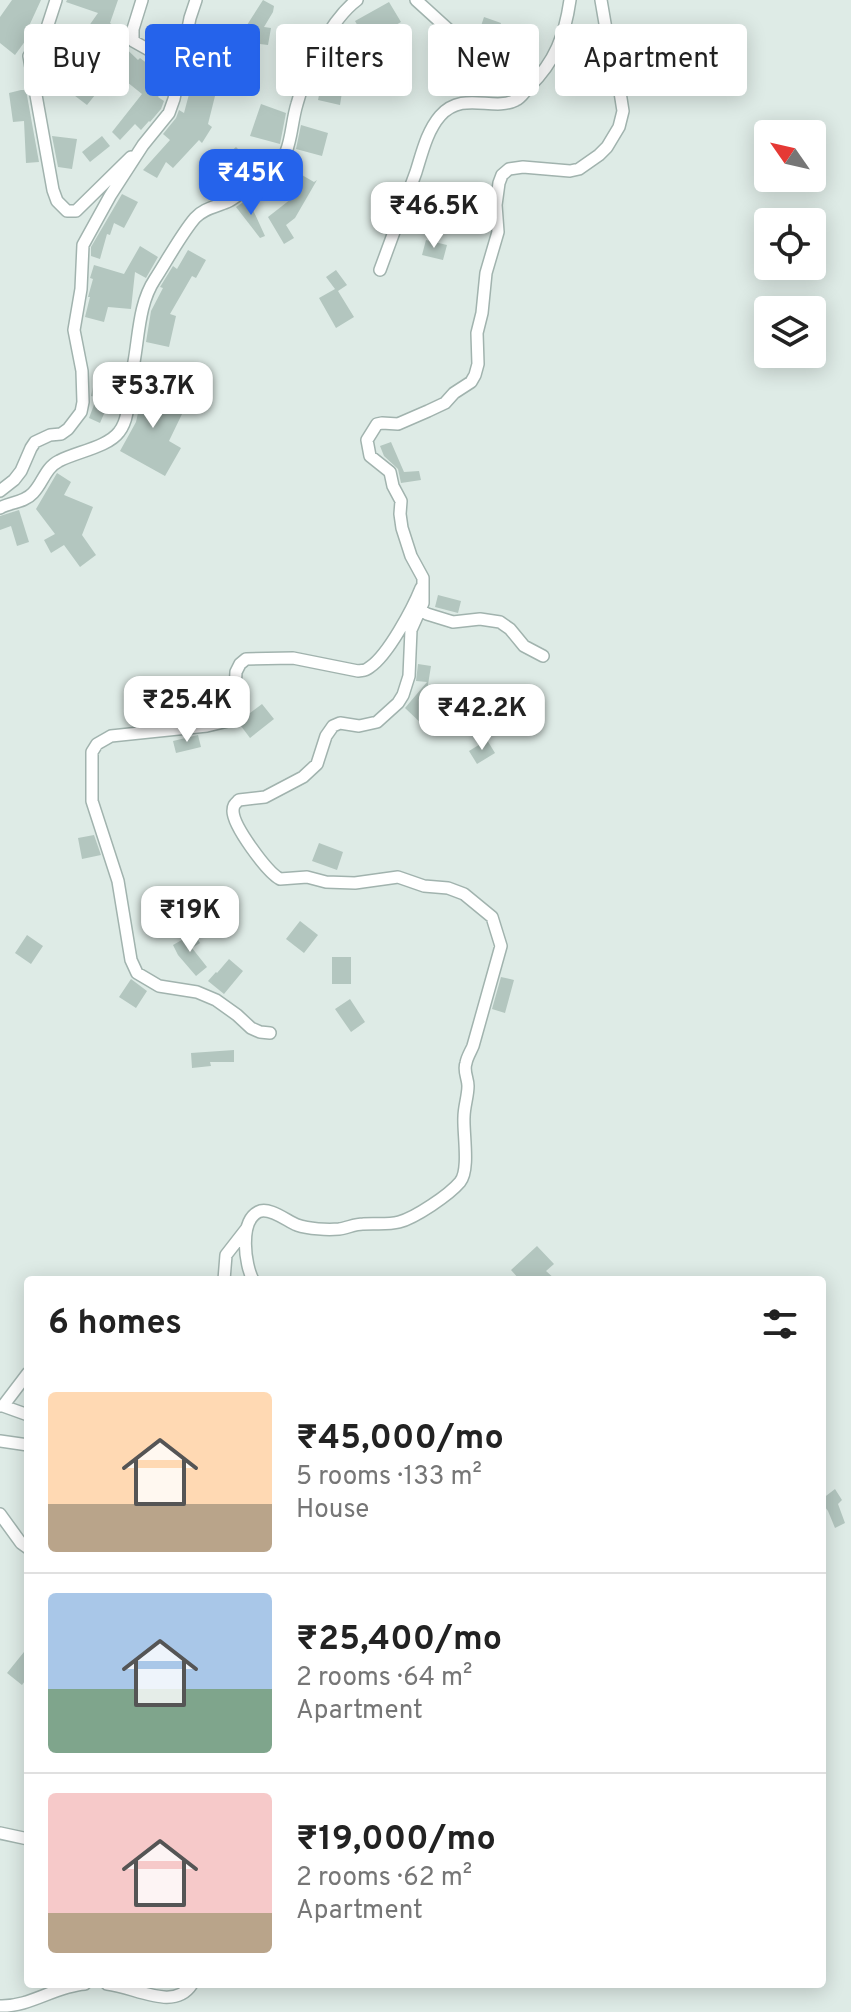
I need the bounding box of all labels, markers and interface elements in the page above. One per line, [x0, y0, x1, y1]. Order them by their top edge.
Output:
chip: Buy [24, 24, 129, 96]
chip: Rent [145, 24, 260, 96]
chip: Filters [276, 24, 412, 96]
chip: New [428, 24, 539, 96]
chip: Apartment [555, 24, 747, 96]
north arrow [754, 120, 826, 192]
map controls [754, 120, 826, 368]
pin: ₹45K [204, 149, 298, 217]
text: ₹45K [217, 158, 285, 191]
pin: ₹46.5K [369, 182, 499, 250]
text: ₹46.5K [389, 191, 479, 224]
button: locate [754, 208, 826, 280]
button: layers [754, 296, 826, 368]
pin: ₹53.7K [88, 362, 218, 430]
text: ₹53.7K [111, 371, 195, 404]
pin: ₹25.4K [122, 676, 252, 744]
pin: ₹42.2K [417, 684, 547, 752]
text: ₹25.4K [142, 685, 232, 718]
text: ₹42.2K [437, 693, 527, 726]
pin: ₹19K [143, 886, 237, 954]
text: ₹19K [159, 895, 221, 928]
icon: filters [758, 1302, 802, 1346]
text: 6 homes [48, 1303, 182, 1346]
text: ₹45,000/mo [296, 1418, 504, 1461]
icon: home [112, 1424, 208, 1520]
text: 5 rooms · 133 m² [296, 1461, 482, 1494]
text: House [296, 1494, 369, 1527]
text: ₹25,400/mo [296, 1619, 502, 1662]
icon: home [112, 1625, 208, 1721]
text: 2 rooms · 64 m² [296, 1662, 472, 1695]
text: Apartment [296, 1695, 423, 1728]
text: ₹19,000/mo [296, 1819, 496, 1862]
icon: home [112, 1825, 208, 1921]
text: 2 rooms · 62 m² [296, 1862, 472, 1895]
text: Apartment [296, 1895, 423, 1928]

